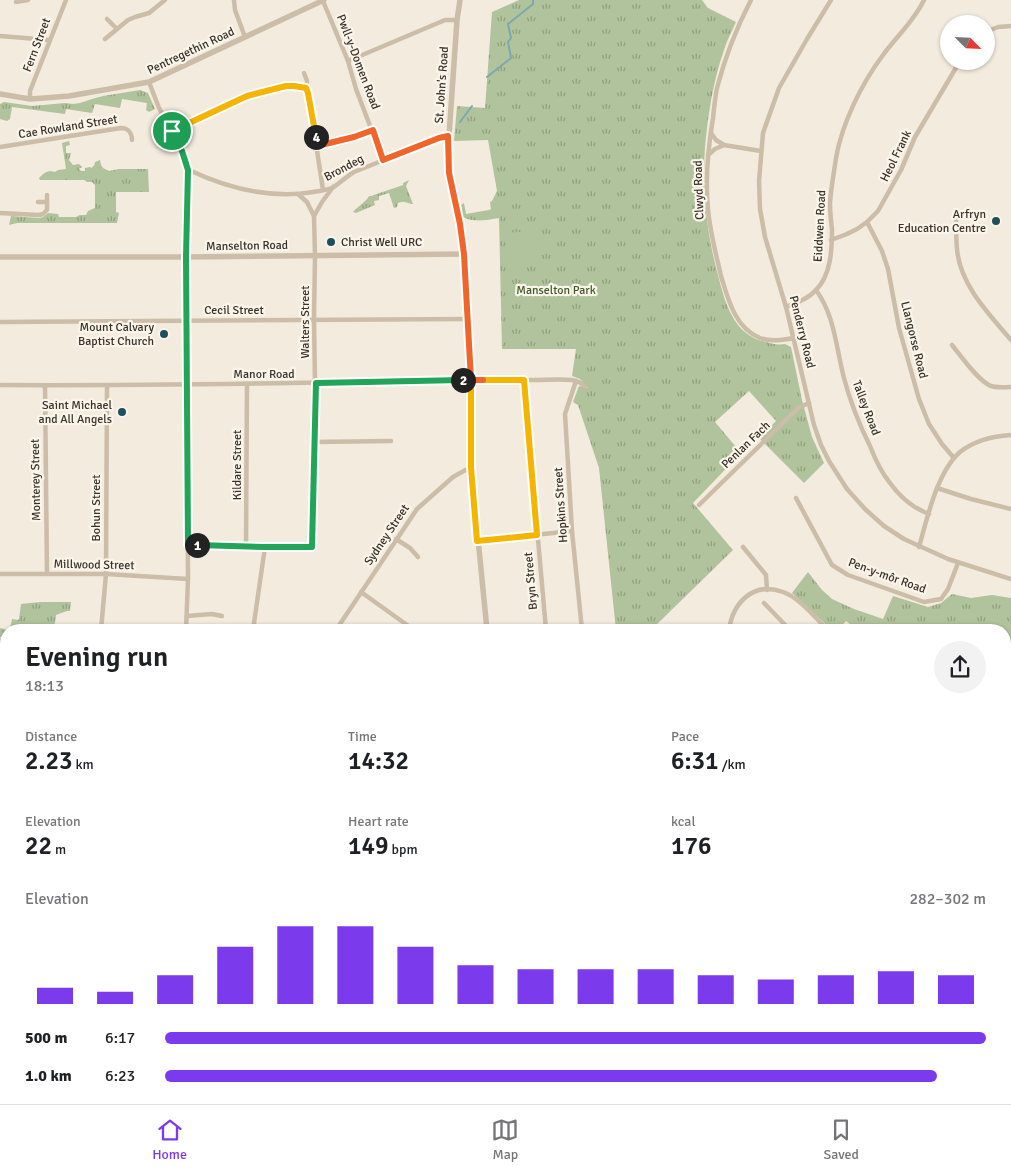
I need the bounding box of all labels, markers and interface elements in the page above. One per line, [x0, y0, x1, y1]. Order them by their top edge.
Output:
street label: Pwll-y-Domen Road [333, 12, 383, 112]
north arrow [940, 15, 995, 70]
map controls [940, 15, 995, 70]
street label: Fern Street [20, 16, 54, 74]
street label: Pentregethin Road [145, 24, 237, 78]
street label: St. John's Road [432, 46, 452, 124]
pin [151, 110, 193, 152]
street label: Cae Rowland Street [17, 112, 119, 142]
icon: arrive [158, 117, 186, 145]
pin: 4 [304, 124, 328, 150]
street label: Heol Frank [877, 128, 915, 184]
text: 4 [313, 129, 320, 146]
street label: Brondeg [322, 151, 366, 185]
street label: Clwyd Road [690, 160, 708, 220]
street label: Eiddwen Road [811, 190, 829, 262]
place label: Arfryn Education Centre [898, 207, 986, 236]
marker: Arfryn Education Centre [990, 215, 1002, 227]
place label: Christ Well URC [341, 235, 422, 250]
marker: Christ Well URC [325, 236, 337, 248]
street label: Manselton Road [206, 238, 288, 254]
park label: Manselton Park [516, 283, 596, 298]
street label: Walters Street [298, 286, 313, 358]
street label: Penderry Road [786, 294, 818, 370]
street label: Llangorse Road [897, 300, 931, 380]
street label: Cecil Street [204, 303, 264, 318]
place label: Mount Calvary Baptist Church [78, 320, 154, 349]
marker: Mount Calvary Baptist Church [158, 328, 170, 340]
street label: Manor Road [233, 367, 295, 382]
pin: 2 [450, 368, 476, 392]
text: 2 [460, 372, 467, 389]
street label: Talley Road [849, 378, 883, 438]
place label: Saint Michael and All Angels [39, 398, 112, 427]
marker: Saint Michael and All Angels [116, 406, 128, 418]
street label: Penlan Fach [719, 418, 773, 472]
street label: Kildare Street [230, 430, 245, 500]
street label: Monterey Street [28, 439, 44, 521]
street label: Hopkins Street [551, 467, 571, 543]
street label: Bohun Street [89, 474, 104, 542]
street label: Sydney Street [361, 502, 413, 568]
pin: 1 [184, 532, 210, 558]
text: 1 [194, 537, 201, 554]
street label: Bryn Street [521, 552, 541, 610]
street label: Pen-y-môr Road [846, 555, 928, 597]
street label: Millwood Street [53, 557, 135, 573]
text: Evening run [25, 640, 168, 674]
button: share [934, 641, 986, 693]
text: 18:13 [25, 676, 64, 696]
text: Distance [25, 728, 77, 745]
text: Time [348, 728, 377, 745]
text: Pace [671, 728, 699, 745]
text: 2.23 [25, 745, 72, 776]
text: 14:32 [348, 745, 409, 776]
text: 6:31 [671, 745, 719, 776]
text: km [72, 756, 94, 773]
text: /km [719, 756, 746, 773]
text: Elevation [25, 813, 81, 830]
text: Heart rate [348, 813, 409, 830]
text: kcal [671, 813, 696, 830]
text: 22 [25, 830, 52, 861]
text: 149 [348, 830, 389, 861]
text: 176 [671, 830, 712, 861]
text: m [52, 841, 66, 858]
text: bpm [389, 841, 418, 858]
text: Elevation [25, 889, 89, 909]
text: 282–302 m [909, 889, 986, 909]
text: 500 m [25, 1028, 67, 1048]
text: 6:17 [105, 1028, 135, 1048]
text: 1.0 km [25, 1066, 72, 1086]
text: 6:23 [105, 1066, 135, 1086]
tab: Home [152, 1116, 187, 1163]
tab: Map [491, 1116, 519, 1163]
tab: Saved [824, 1116, 859, 1163]

